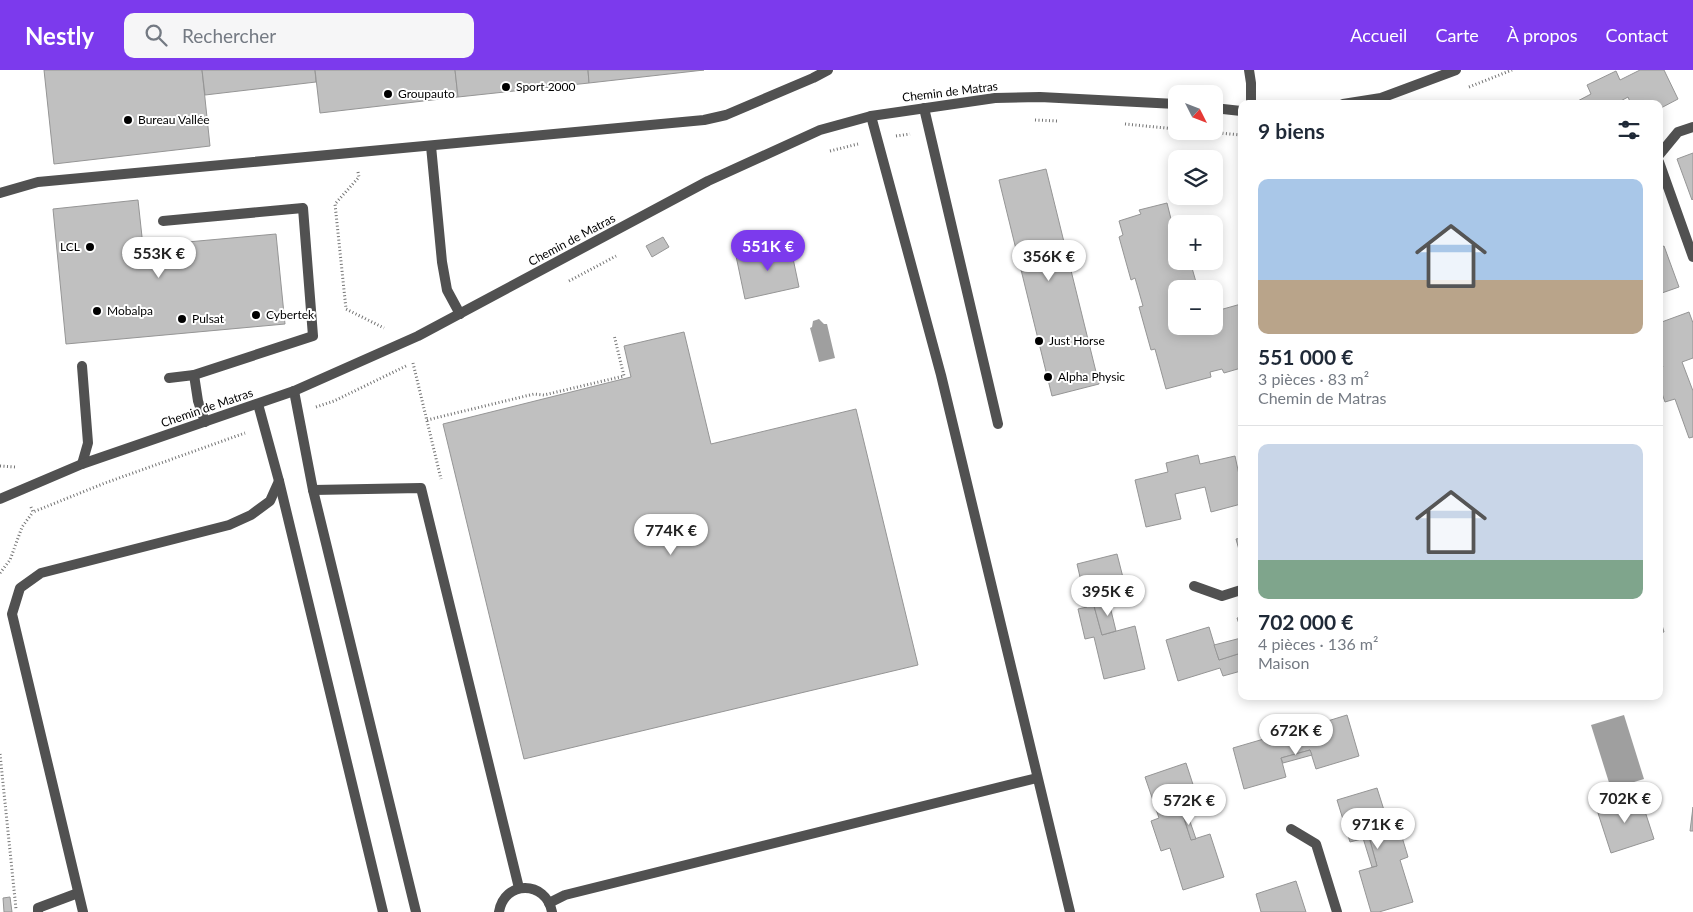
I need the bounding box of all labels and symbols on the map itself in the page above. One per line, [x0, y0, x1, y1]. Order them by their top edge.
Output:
street label: Chemin de Matras [901, 78, 999, 105]
place label: Sport 2000 [516, 79, 576, 94]
marker: Sport 2000 [500, 81, 512, 93]
north arrow [1168, 85, 1222, 140]
place label: Groupauto [398, 86, 455, 101]
marker: Groupauto [382, 88, 394, 100]
place label: Bureau Vallée [138, 112, 210, 127]
marker: Bureau Vallée [122, 114, 134, 126]
street label: Chemin de Matras [526, 210, 618, 269]
pin: 551K € [727, 230, 809, 272]
pin: 553K € [118, 236, 200, 279]
place label: LCL [60, 239, 80, 254]
pin: 356K € [1008, 240, 1090, 282]
marker: LCL [84, 241, 96, 253]
place label: Mobalpa [107, 303, 153, 318]
marker: Mobalpa [91, 305, 103, 317]
place label: Cybertek [266, 307, 315, 322]
marker: Cybertek [250, 309, 262, 321]
place label: Pulsat [192, 311, 225, 326]
marker: Pulsat [176, 313, 188, 325]
place label: Just Horse [1049, 333, 1105, 348]
marker: Just Horse [1033, 335, 1045, 347]
place label: Alpha Physic [1058, 369, 1125, 384]
marker: Alpha Physic [1042, 371, 1054, 383]
street label: Chemin de Matras [159, 385, 255, 430]
pin: 774K € [630, 514, 712, 556]
pin: 395K € [1067, 574, 1149, 617]
pin: 672K € [1255, 714, 1337, 756]
pin: 702K € [1584, 782, 1666, 824]
pin: 572K € [1148, 784, 1230, 826]
pin: 971K € [1337, 808, 1419, 850]

